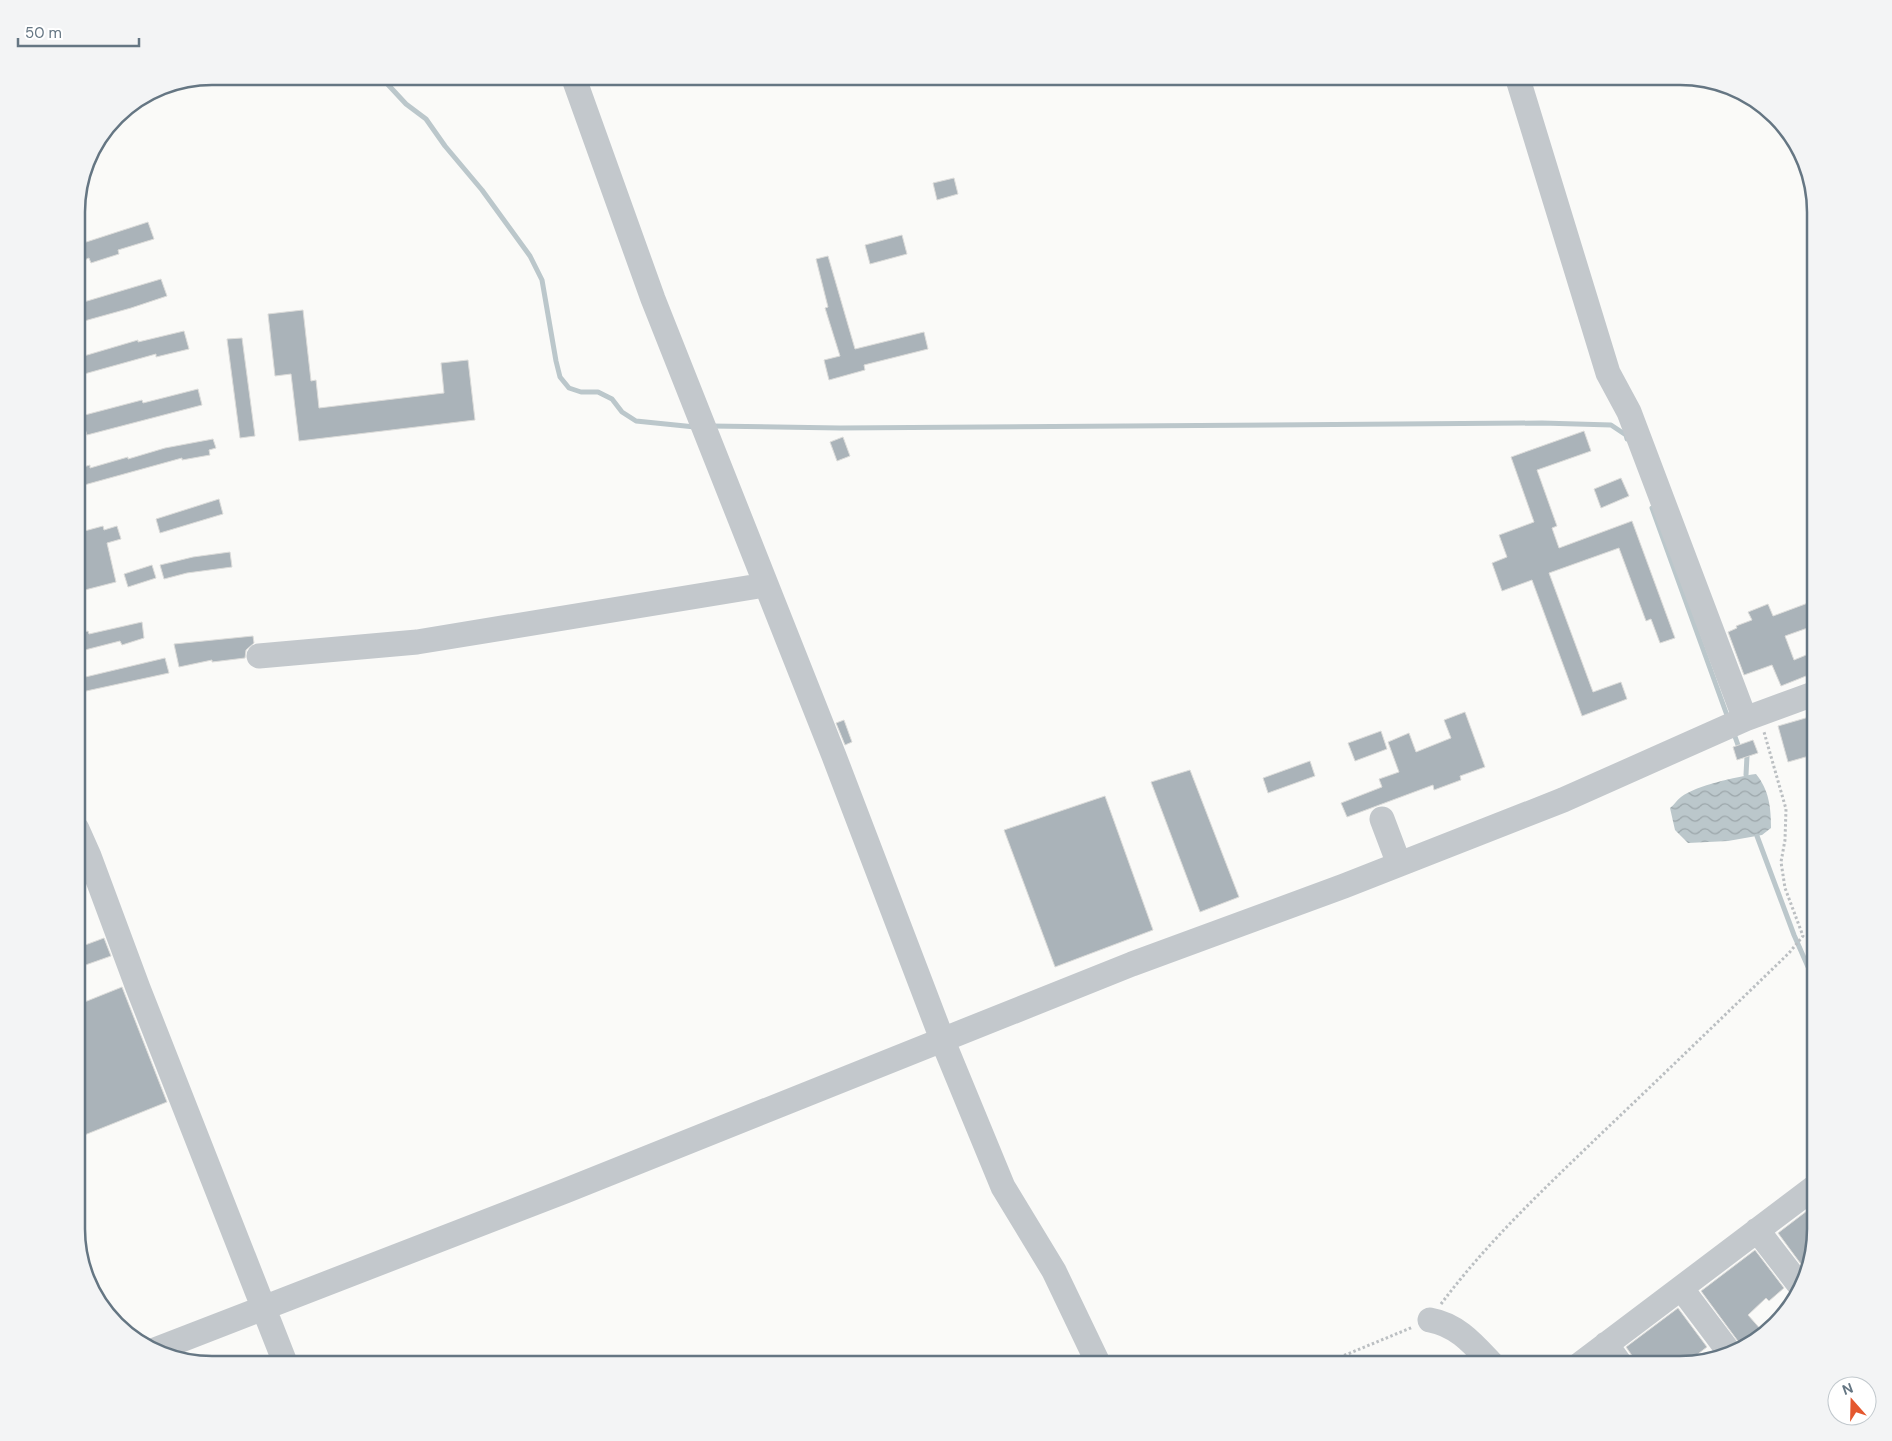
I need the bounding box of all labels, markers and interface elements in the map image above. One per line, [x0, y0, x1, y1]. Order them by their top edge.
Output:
scale bar [18, 15, 139, 47]
text: 50 m [25, 23, 62, 43]
north arrow [1827, 1376, 1877, 1426]
text: N [1840, 1379, 1855, 1399]

